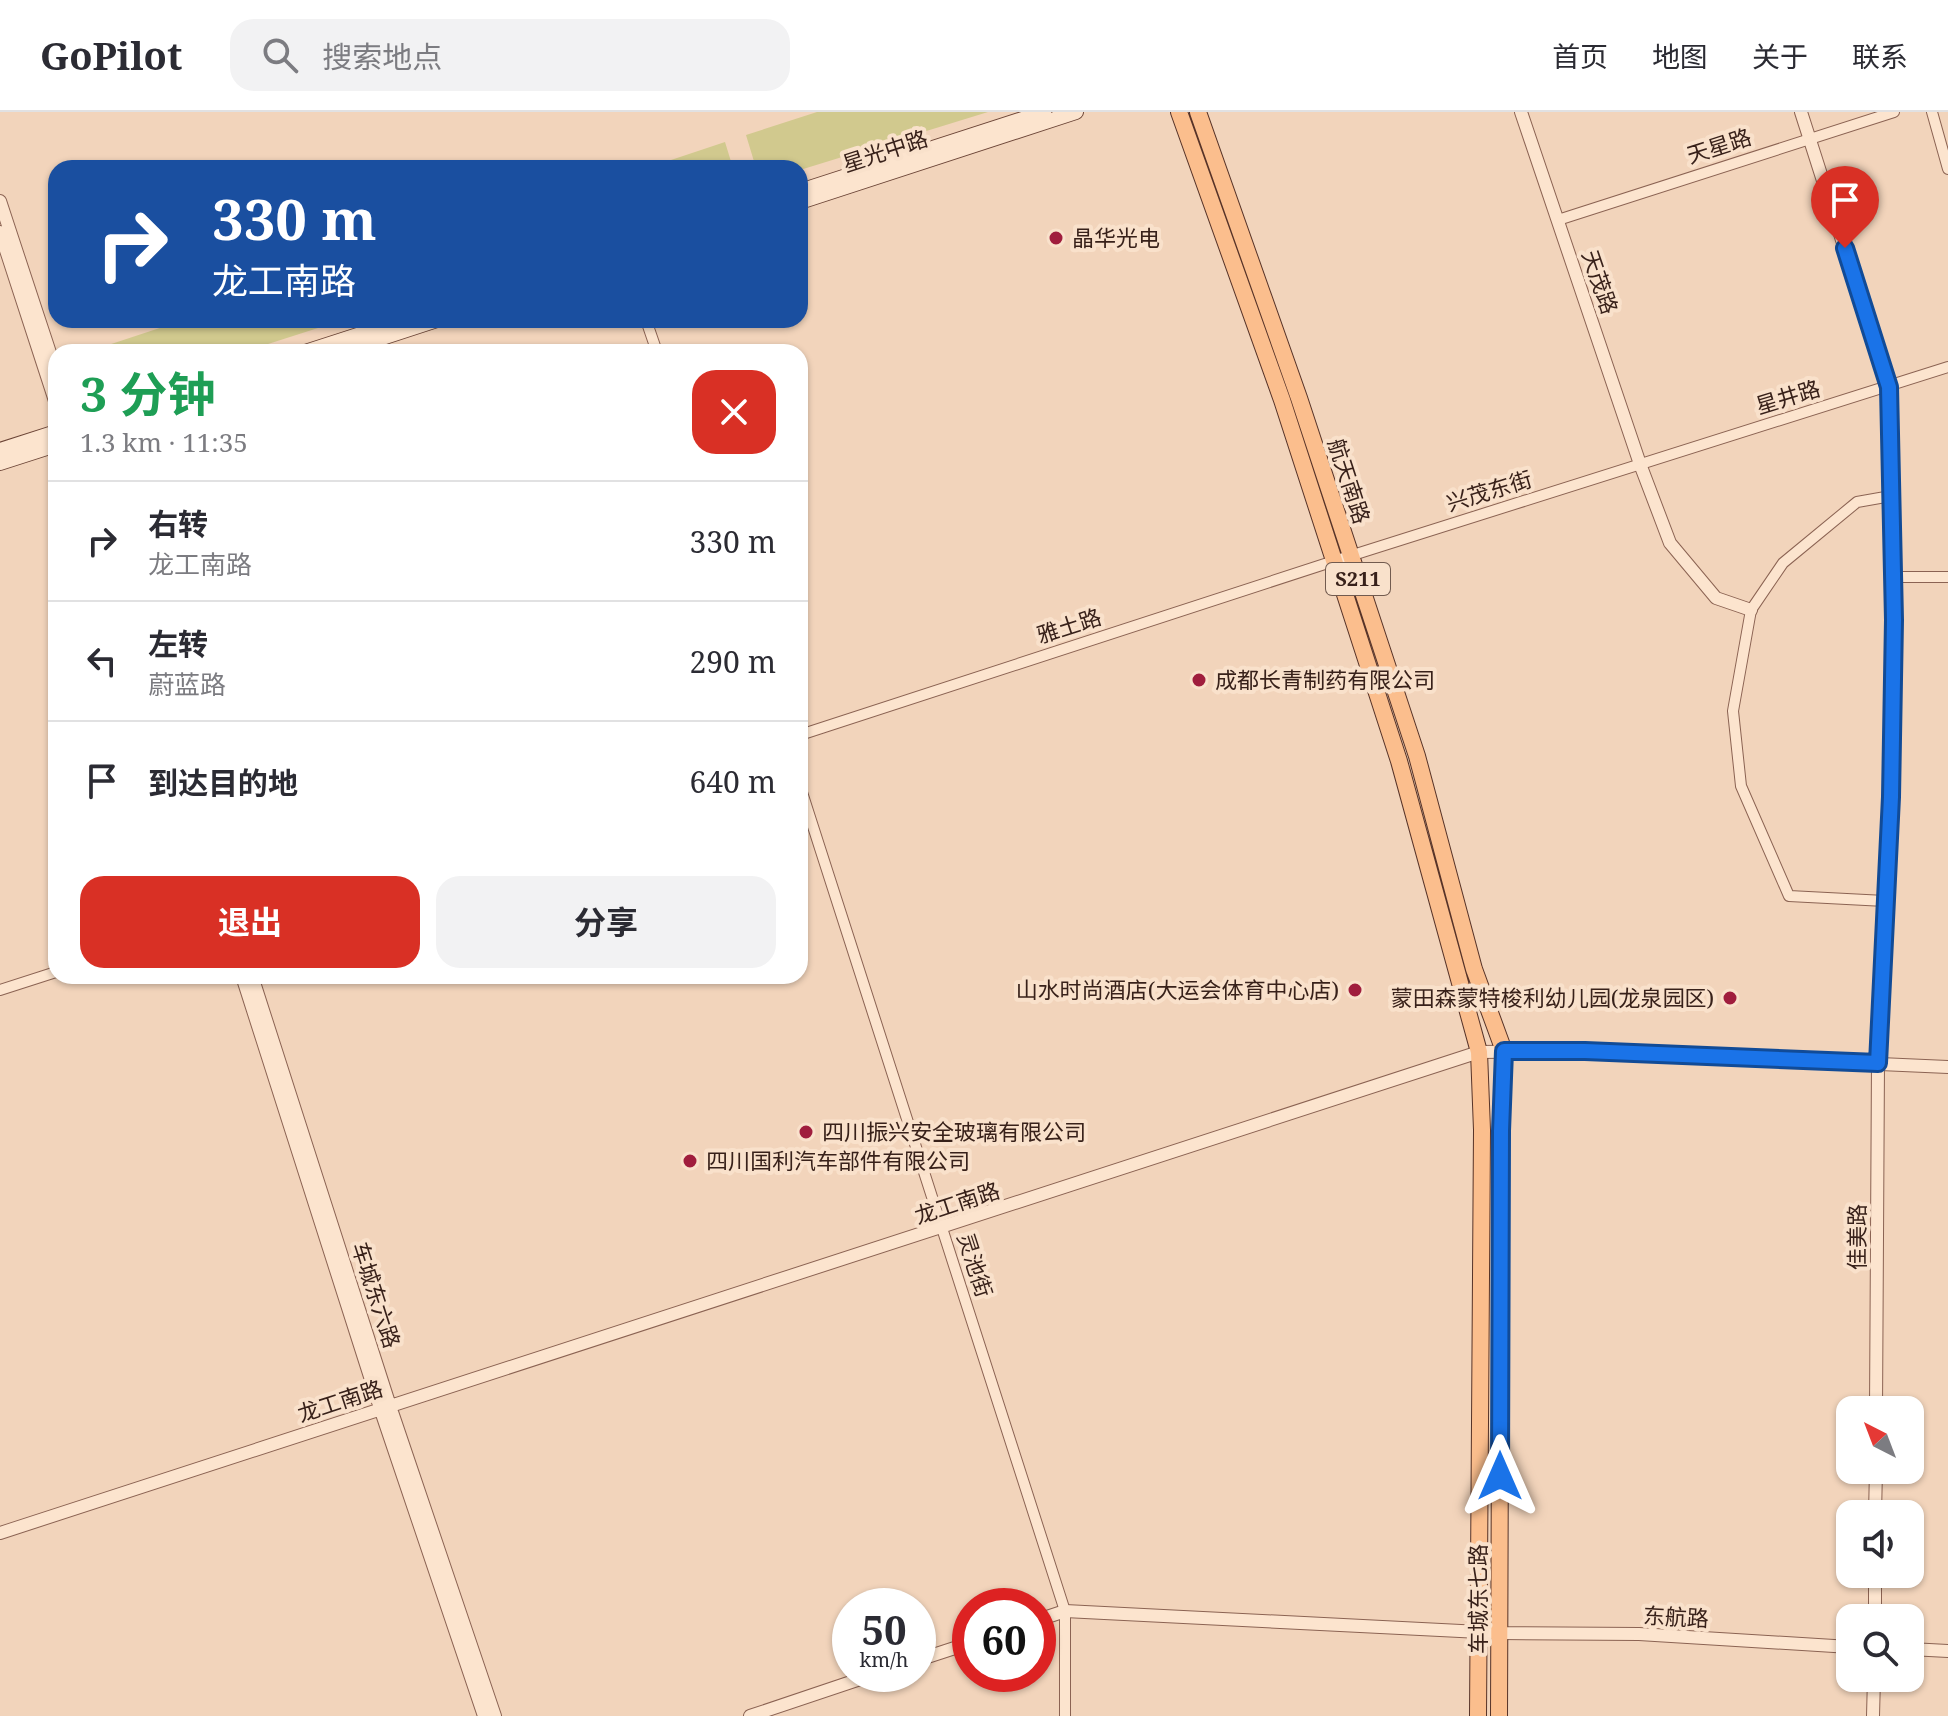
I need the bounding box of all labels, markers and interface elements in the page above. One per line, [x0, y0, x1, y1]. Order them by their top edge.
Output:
search box [230, 19, 790, 91]
text: GoPilot [40, 29, 182, 81]
icon: search [258, 33, 302, 77]
text: 搜索地点 [322, 36, 442, 77]
text: 首页 [1552, 37, 1608, 75]
text: 地图 [1652, 37, 1708, 75]
text: 关于 [1752, 37, 1808, 75]
text: 联系 [1852, 37, 1908, 75]
street label: 天星路 [1683, 121, 1755, 170]
street label: 星光中路 [838, 122, 931, 178]
pin [1811, 166, 1879, 248]
icon: arrive [1823, 178, 1867, 222]
text: 330 m [212, 180, 377, 256]
icon: right [80, 192, 184, 296]
place label: 晶华光电 [1072, 222, 1160, 252]
marker: 晶华光电 [1047, 229, 1065, 247]
street label: 天茂路 [1576, 246, 1626, 318]
text: 龙工南路 [212, 256, 356, 305]
text: 3 分钟 [80, 361, 216, 426]
button: close [692, 370, 776, 454]
street label: 星井路 [1752, 372, 1824, 420]
text: 1.3 km · 11:35 [80, 424, 248, 460]
street label: 航天南路 [1322, 434, 1378, 527]
street label: 兴茂东街 [1442, 463, 1535, 517]
text: 右转 [148, 503, 208, 544]
icon: right [80, 519, 124, 563]
text: 330 m [690, 521, 776, 562]
text: 龙工南路 [148, 546, 252, 582]
road number: S211 [1326, 563, 1390, 595]
street label: 雅土路 [1033, 601, 1105, 650]
text: 左转 [148, 623, 208, 664]
icon: left [80, 639, 124, 683]
text: 290 m [690, 641, 776, 682]
place label: 成都长青制药有限公司 [1215, 664, 1435, 694]
text: 蔚蓝路 [148, 666, 226, 702]
marker: 成都长青制药有限公司 [1190, 671, 1208, 689]
icon: arrive [80, 759, 124, 803]
text: 640 m [690, 761, 776, 802]
text: 到达目的地 [148, 762, 298, 803]
button: 退出 [80, 876, 420, 968]
button: 分享 [436, 876, 776, 968]
place label: 山水时尚酒店(大运会体育中心店) [1016, 974, 1339, 1004]
marker: 山水时尚酒店(大运会体育中心店) [1346, 981, 1364, 999]
place label: 蒙田森蒙特梭利幼儿园(龙泉园区) [1391, 982, 1714, 1012]
marker: 蒙田森蒙特梭利幼儿园(龙泉园区) [1721, 989, 1739, 1007]
place label: 四川振兴安全玻璃有限公司 [822, 1116, 1086, 1146]
marker: 四川振兴安全玻璃有限公司 [797, 1123, 815, 1141]
place label: 四川国利汽车部件有限公司 [706, 1145, 970, 1175]
marker: 四川国利汽车部件有限公司 [681, 1152, 699, 1170]
street label: 龙工南路 [910, 1174, 1003, 1230]
street label: 佳美路 [1841, 1204, 1871, 1270]
street label: 灵池街 [951, 1229, 1000, 1301]
street label: 车城东六路 [346, 1238, 408, 1352]
street label: 龙工南路 [293, 1372, 386, 1428]
north arrow [1836, 1396, 1924, 1484]
map controls [1836, 1396, 1924, 1692]
position arrow [1458, 1434, 1542, 1518]
button: sound [1836, 1500, 1924, 1588]
street label: 车城东七路 [1462, 1544, 1492, 1654]
speed limit sign: 60 [952, 1588, 1056, 1692]
street label: 东航路 [1642, 1599, 1710, 1633]
text: 50 [861, 1602, 907, 1657]
button: search [1836, 1604, 1924, 1692]
text: km/h [859, 1646, 909, 1673]

